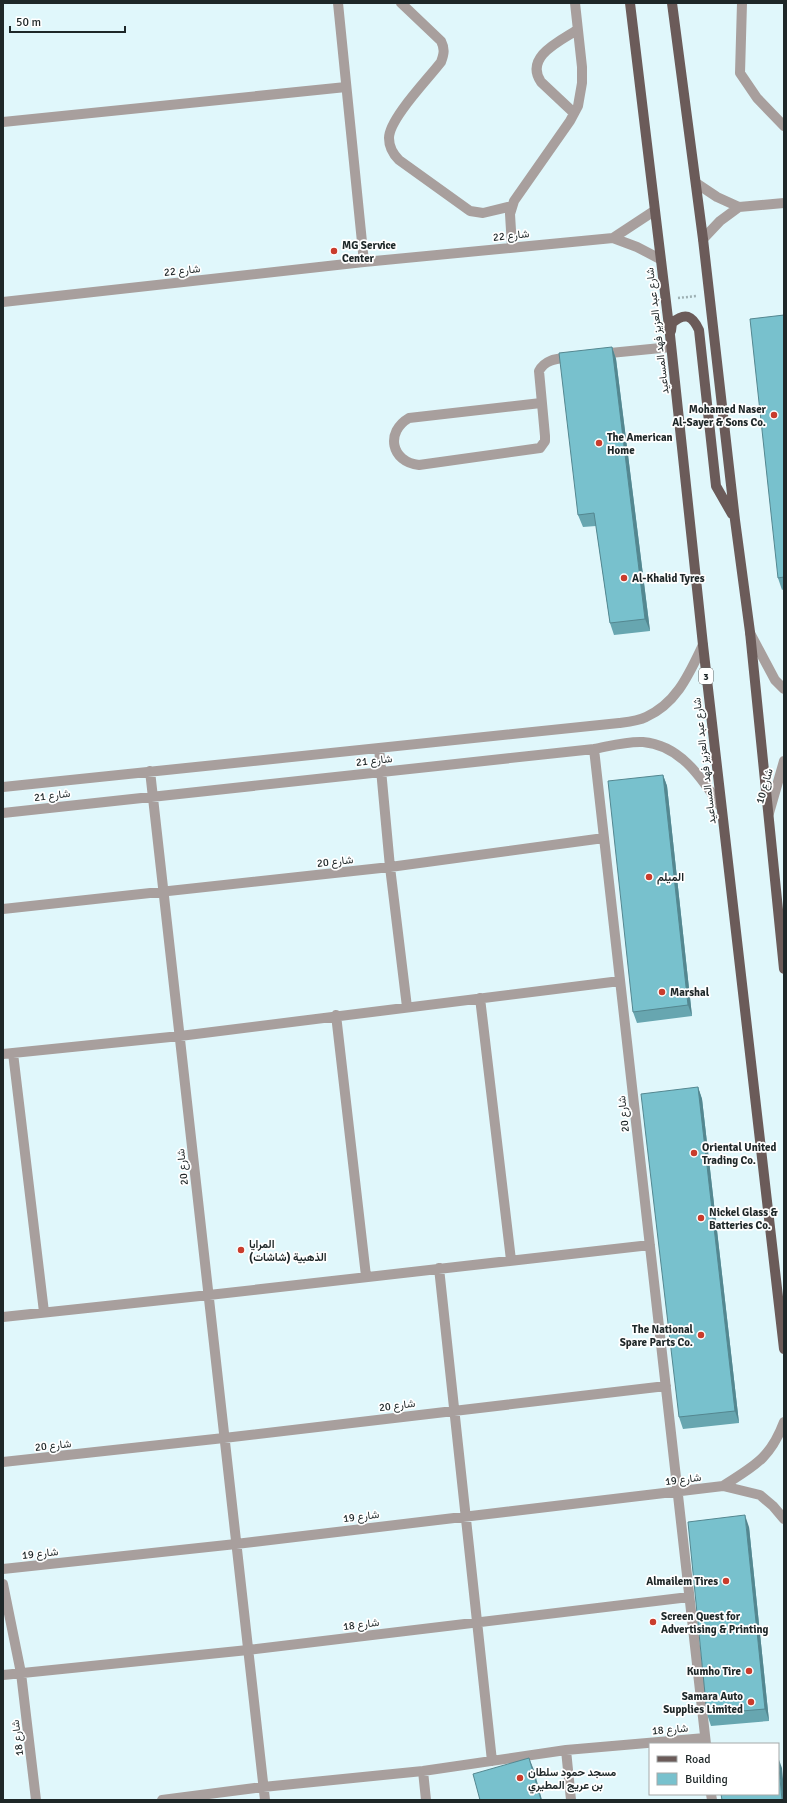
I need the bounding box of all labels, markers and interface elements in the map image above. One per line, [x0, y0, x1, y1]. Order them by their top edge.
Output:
scale bar [10, 8, 125, 34]
text: 50 m [16, 15, 41, 30]
street label: شارع 22 [492, 227, 530, 245]
place label: MG Service Center [342, 239, 397, 265]
marker: MG Service Center [329, 246, 339, 256]
street label: شارع 22 [163, 262, 201, 280]
street label: شارع عبد العزيز فهد المساعيد [643, 266, 673, 395]
place label: Mohamed Naser Al-Sayer & Sons Co. [672, 403, 767, 429]
marker: Mohamed Naser Al-Sayer & Sons Co. [769, 410, 779, 420]
place label: The American Home [607, 431, 673, 457]
marker: The American Home [594, 438, 604, 448]
place label: Al-Khalid Tyres [632, 572, 705, 585]
marker: Al-Khalid Tyres [619, 573, 629, 583]
road number: 3 [699, 668, 713, 684]
street label: شارع عبد العزيز فهد المساعيد [690, 696, 720, 825]
street label: شارع 21 [355, 752, 393, 770]
street label: شارع 10 [753, 767, 777, 806]
street label: شارع 21 [33, 787, 71, 805]
street label: شارع 20 [316, 853, 354, 871]
place label: الميلم [657, 871, 684, 885]
marker: الميلم [644, 872, 654, 882]
place label: Marshal [670, 986, 710, 999]
marker: Marshal [657, 987, 667, 997]
street label: شارع 20 [615, 1095, 633, 1133]
place label: Oriental United Trading Co. [702, 1141, 776, 1167]
street label: شارع 20 [174, 1148, 192, 1186]
marker: Oriental United Trading Co. [689, 1148, 699, 1158]
place label: Nickel Glass & Batteries Co. [709, 1206, 779, 1232]
marker: Nickel Glass & Batteries Co. [696, 1213, 706, 1223]
place label: المرايا الذهبية (شاشات) [249, 1238, 327, 1264]
marker: المرايا الذهبية (شاشات) [236, 1245, 246, 1255]
place label: The National Spare Parts Co. [620, 1323, 694, 1349]
marker: The National Spare Parts Co. [696, 1330, 706, 1340]
street label: شارع 20 [378, 1397, 416, 1415]
street label: شارع 20 [34, 1437, 72, 1455]
street label: شارع 19 [664, 1471, 702, 1489]
street label: شارع 19 [342, 1508, 380, 1526]
street label: شارع 19 [21, 1545, 59, 1563]
place label: Almailem Tires [646, 1575, 718, 1588]
marker: Almailem Tires [721, 1576, 731, 1586]
place label: Screen Quest for Advertising & Printing [661, 1610, 768, 1636]
street label: شارع 18 [342, 1616, 380, 1634]
marker: Screen Quest for Advertising & Printing [648, 1617, 658, 1627]
place label: Kumho Tire [687, 1665, 742, 1678]
marker: Kumho Tire [744, 1666, 754, 1676]
place label: Samara Auto Supplies Limited [663, 1690, 743, 1716]
marker: Samara Auto Supplies Limited [746, 1697, 756, 1707]
street label: شارع 18 [9, 1719, 27, 1757]
street label: شارع 18 [651, 1721, 689, 1739]
legend [649, 1743, 779, 1795]
text: Road [685, 1752, 711, 1767]
place label: مسجد حمود سلطان بن عريج المطيري [528, 1766, 616, 1794]
text: Building [685, 1772, 728, 1787]
marker: مسجد حمود سلطان بن عريج المطيري [515, 1773, 525, 1783]

